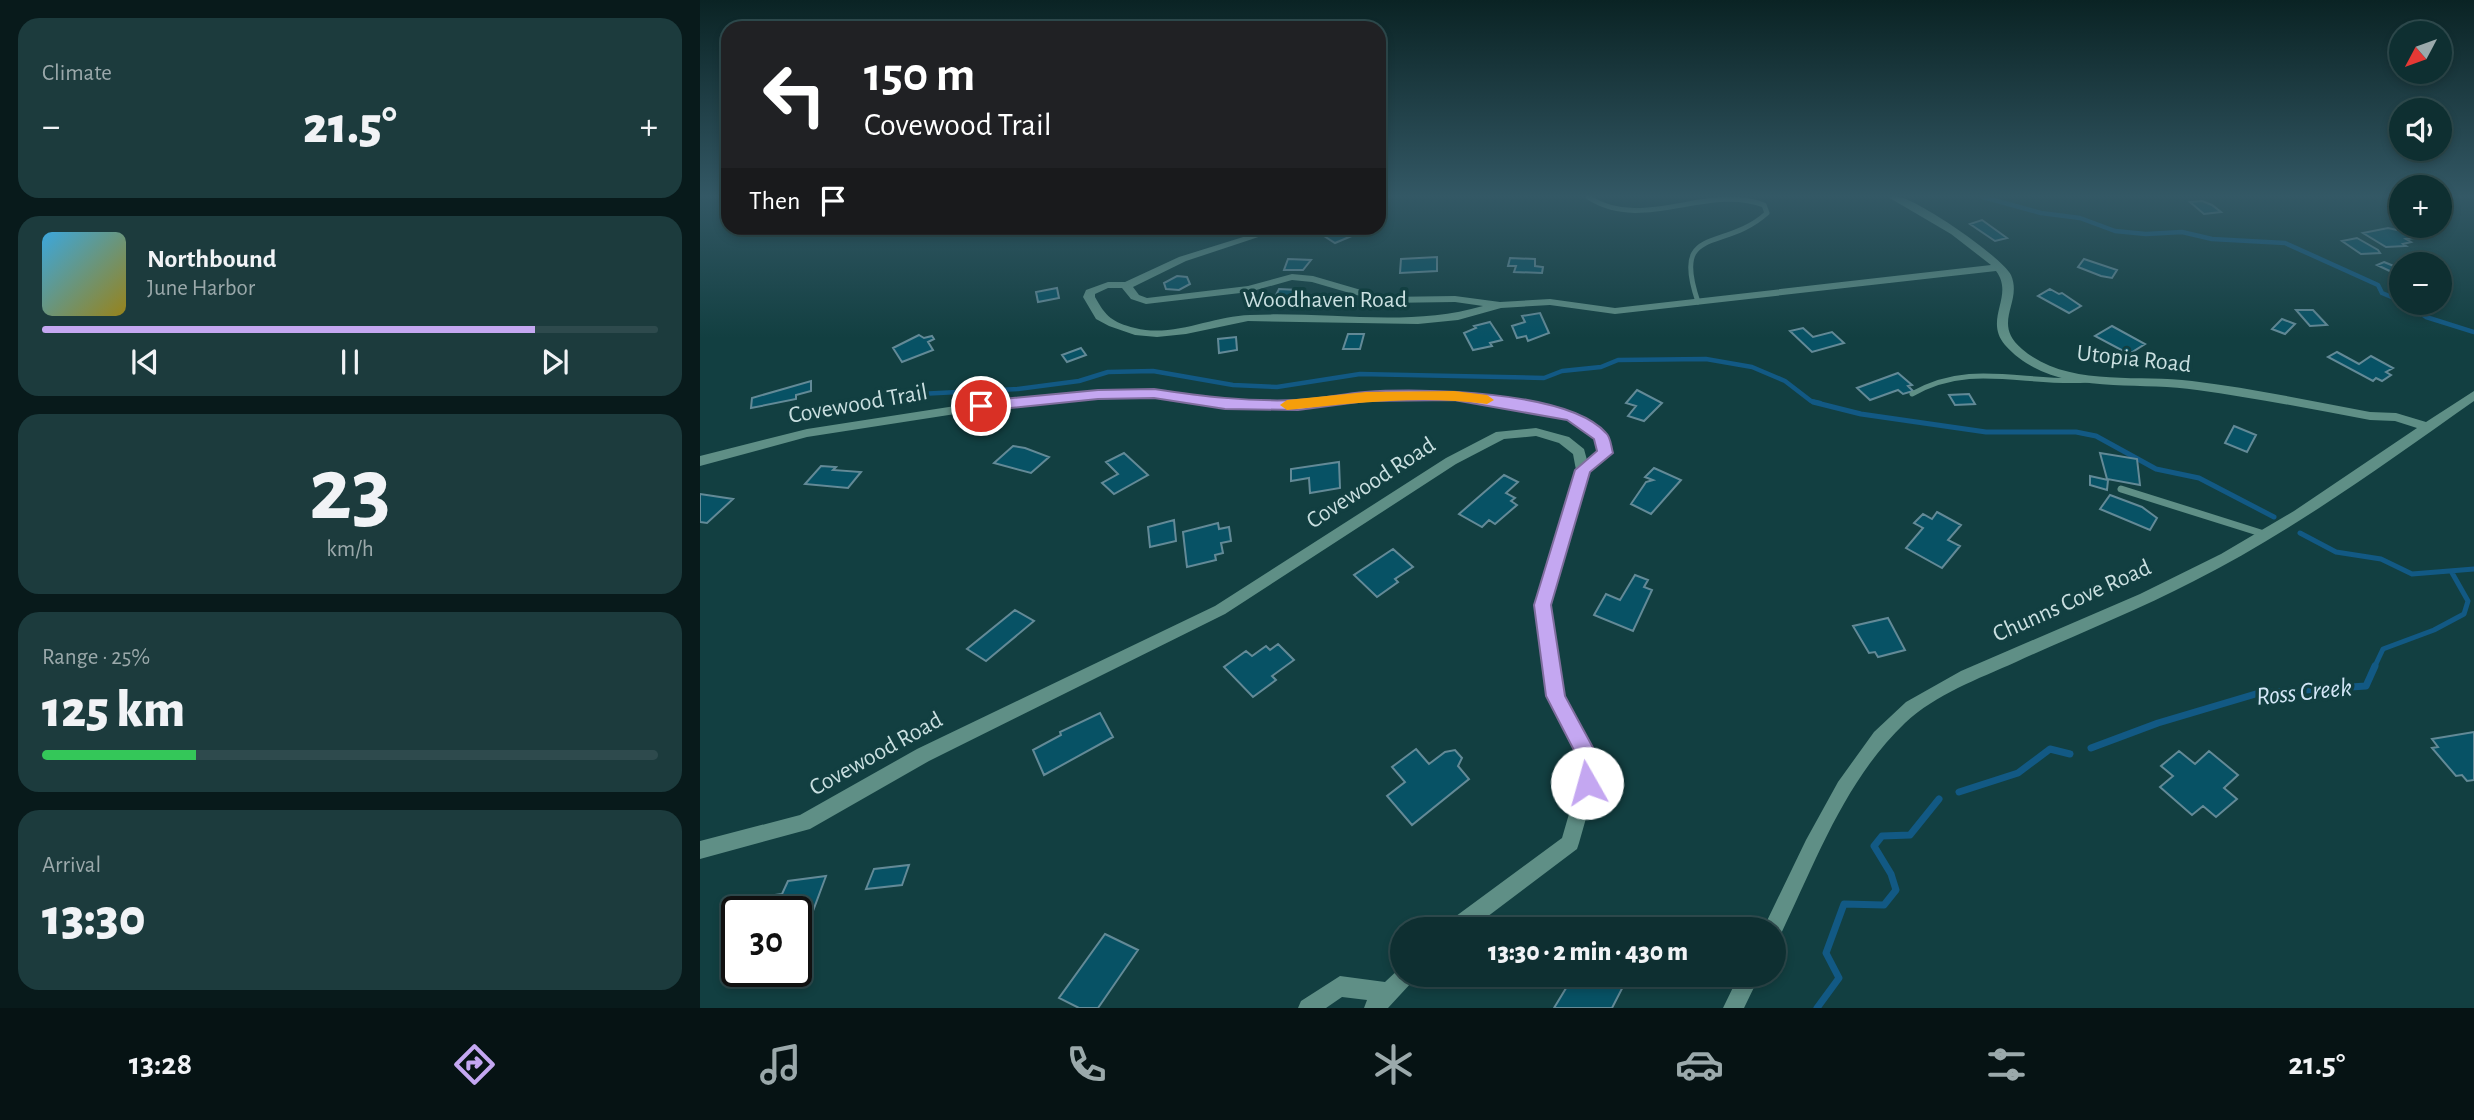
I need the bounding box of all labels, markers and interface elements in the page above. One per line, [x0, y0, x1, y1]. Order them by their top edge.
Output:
north arrow [2389, 21, 2452, 84]
map controls [2389, 21, 2452, 315]
icon: left [749, 49, 840, 140]
text: 150 m [864, 51, 975, 100]
text: Climate [42, 62, 112, 85]
button: sound [2389, 98, 2452, 161]
text: 21.5° [303, 100, 397, 152]
text: − [42, 108, 60, 146]
text: + [640, 108, 658, 146]
text: Covewood Trail [864, 109, 1052, 141]
button: + [2389, 175, 2452, 238]
icon: arrive [814, 182, 852, 220]
text: Then [749, 188, 800, 214]
text: Northbound [147, 246, 276, 272]
button: − [2389, 252, 2452, 315]
text: June Harbor [147, 277, 255, 300]
street label: Woodhaven Road [1243, 288, 1407, 312]
street label: Utopia Road [2076, 341, 2192, 377]
icon: previous [126, 343, 164, 381]
icon: pause [331, 343, 369, 381]
icon: next [536, 343, 574, 381]
pin [951, 376, 1011, 436]
street label: Covewood Trail [787, 380, 929, 428]
icon: arrive [962, 387, 1000, 425]
street label: Covewood Road [1302, 433, 1440, 533]
text: 23 [309, 445, 391, 536]
text: km/h [326, 538, 374, 561]
street label: Chunns Cove Road [1989, 555, 2155, 647]
text: Range · 25% [42, 646, 150, 669]
water label: Ross Creek [2255, 674, 2353, 710]
text: 125 km [42, 684, 185, 736]
street label: Covewood Road [806, 708, 946, 800]
position arrow [1550, 746, 1624, 820]
text: Arrival [42, 854, 101, 877]
text: 13:30 [42, 892, 146, 944]
speed limit sign: 30 [721, 896, 812, 987]
text: 13:30 · 2 min · 430 m [1488, 939, 1688, 965]
icon: directions [450, 1040, 499, 1089]
icon: music [756, 1040, 805, 1089]
icon: phone [1062, 1040, 1111, 1089]
icon: climate [1369, 1040, 1418, 1089]
icon: car [1675, 1040, 1724, 1089]
icon: filters [1982, 1040, 2031, 1089]
text: 13:28 [129, 1048, 192, 1080]
text: 21.5° [2288, 1048, 2345, 1080]

